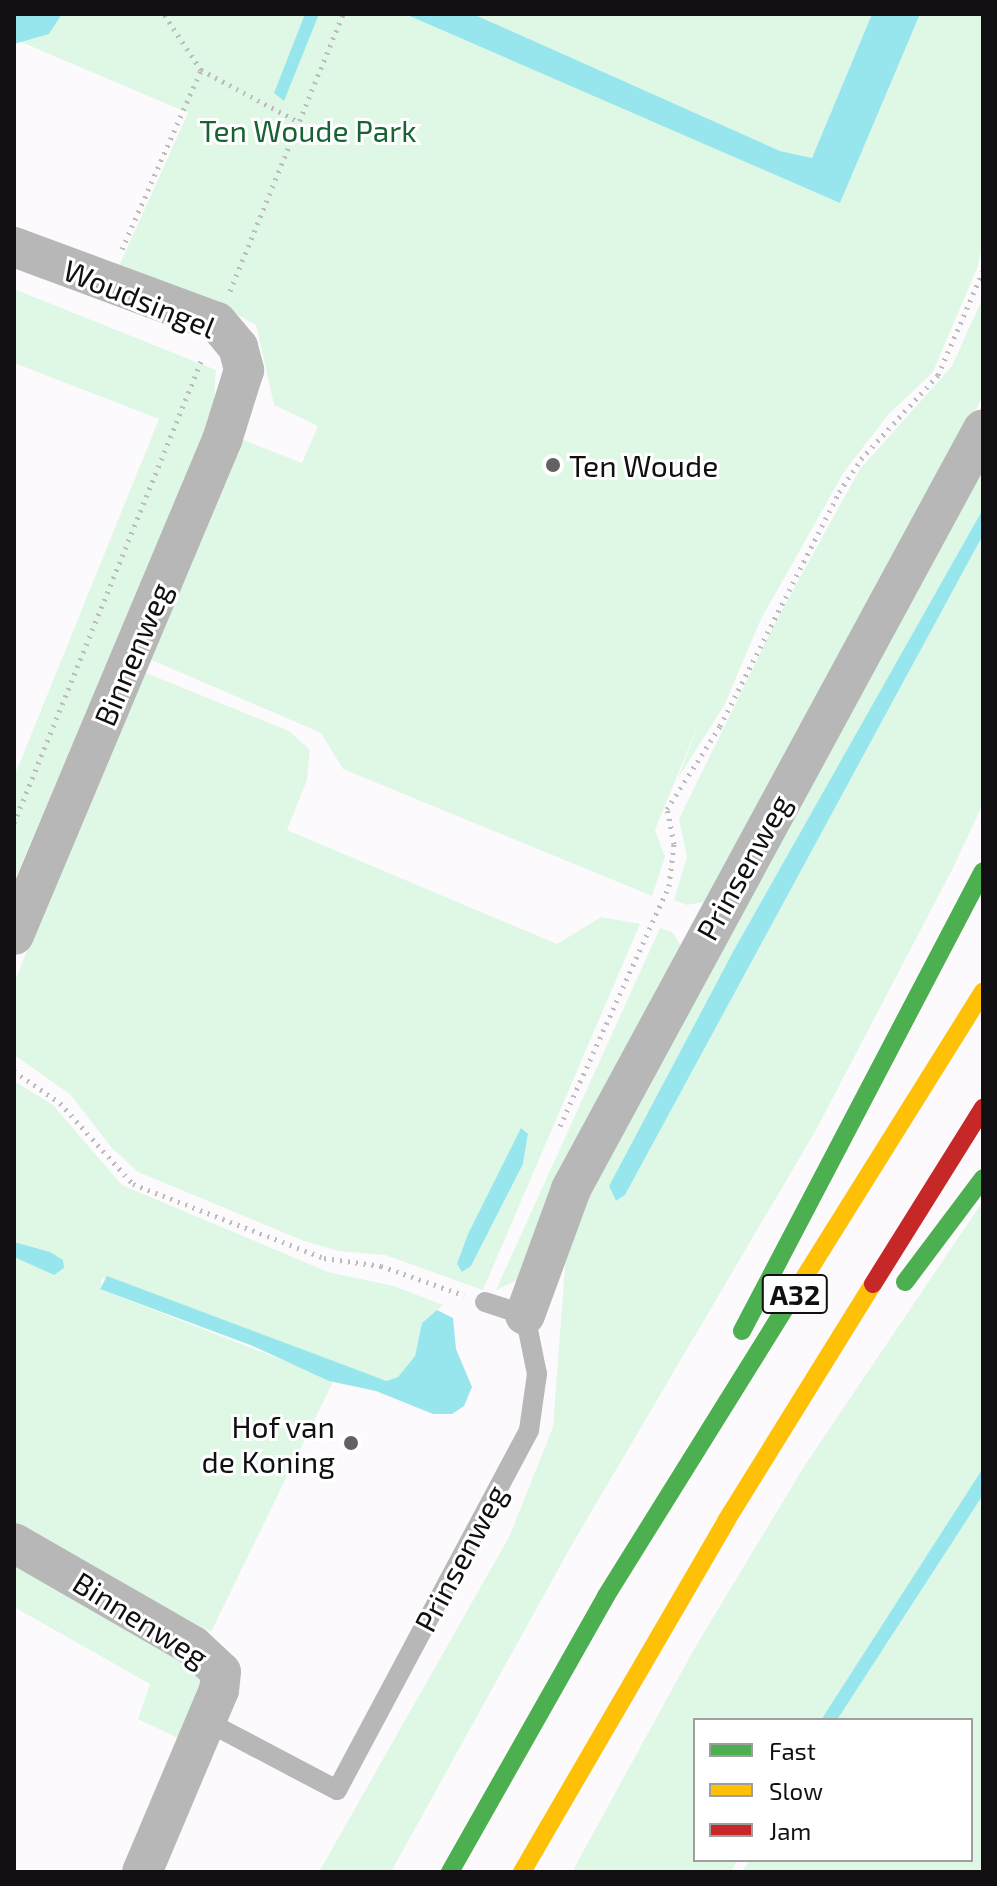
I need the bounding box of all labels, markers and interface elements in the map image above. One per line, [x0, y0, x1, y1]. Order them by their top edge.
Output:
park label: Ten Woude Park [199, 112, 417, 148]
street label: Woudsingel [59, 251, 221, 345]
place label: Ten Woude [569, 447, 719, 483]
marker: Ten Woude [544, 456, 562, 474]
street label: Binnenweg [86, 577, 178, 731]
street label: Prinsenweg [688, 788, 798, 946]
road number: A32 [761, 1270, 829, 1318]
place label: Hof van de Koning [202, 1408, 335, 1478]
marker: Hof van de Koning [342, 1434, 360, 1452]
street label: Prinsenweg [406, 1479, 514, 1637]
street label: Binnenweg [67, 1563, 215, 1675]
legend [693, 1718, 973, 1862]
text: Fast [769, 1736, 816, 1765]
text: Slow [769, 1776, 823, 1805]
text: Jam [769, 1816, 811, 1845]

